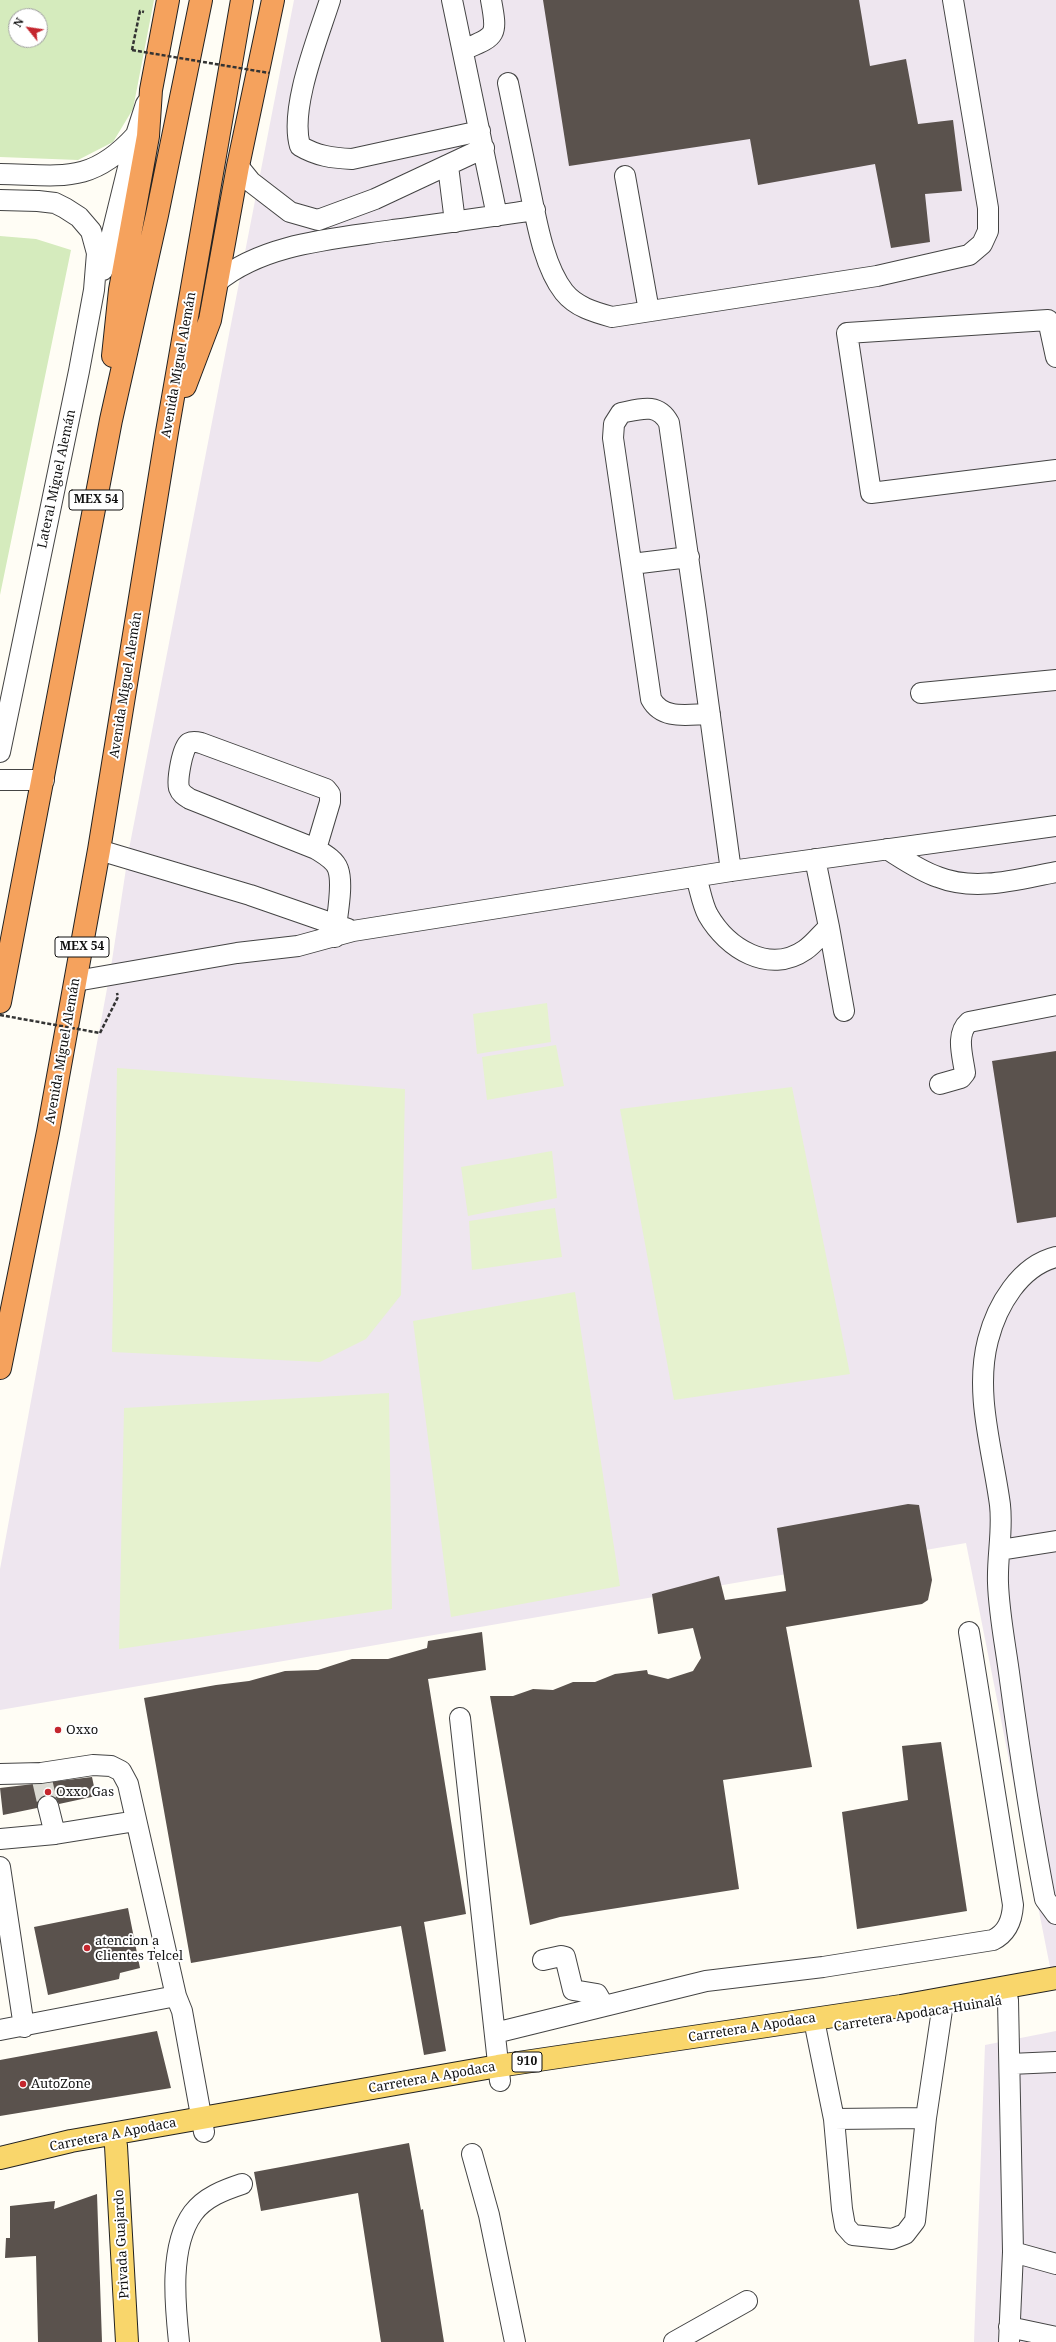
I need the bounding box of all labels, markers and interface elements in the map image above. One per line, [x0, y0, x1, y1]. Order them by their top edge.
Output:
north arrow [8, 8, 48, 48]
text: N [9, 15, 27, 30]
street label: Avenida Miguel Alemán [158, 291, 200, 439]
street label: Lateral Miguel Alemán [35, 408, 79, 550]
road number: MEX 54 [69, 490, 123, 510]
street label: Avenida Miguel Alemán [107, 611, 145, 759]
road number: MEX 54 [55, 937, 109, 957]
street label: Avenida Miguel Alemán [42, 977, 84, 1125]
place label: Oxxo [66, 1722, 98, 1738]
marker: Oxxo [53, 1725, 63, 1735]
place label: Oxxo Gas [56, 1784, 114, 1800]
marker: Oxxo Gas [43, 1787, 53, 1797]
place label: atencion a Clientes Telcel [95, 1933, 183, 1964]
marker: atencion a Clientes Telcel [82, 1943, 92, 1953]
street label: Carretera Apodaca-Huinalá [833, 1993, 1003, 2035]
street label: Carretera A Apodaca [687, 2010, 817, 2046]
road number: 910 [512, 2052, 542, 2072]
street label: Carretera A Apodaca [367, 2059, 497, 2097]
place label: AutoZone [31, 2076, 91, 2092]
marker: AutoZone [18, 2079, 28, 2089]
street label: Carretera A Apodaca [48, 2115, 178, 2155]
street label: Privada Guajardo [111, 2189, 133, 2299]

